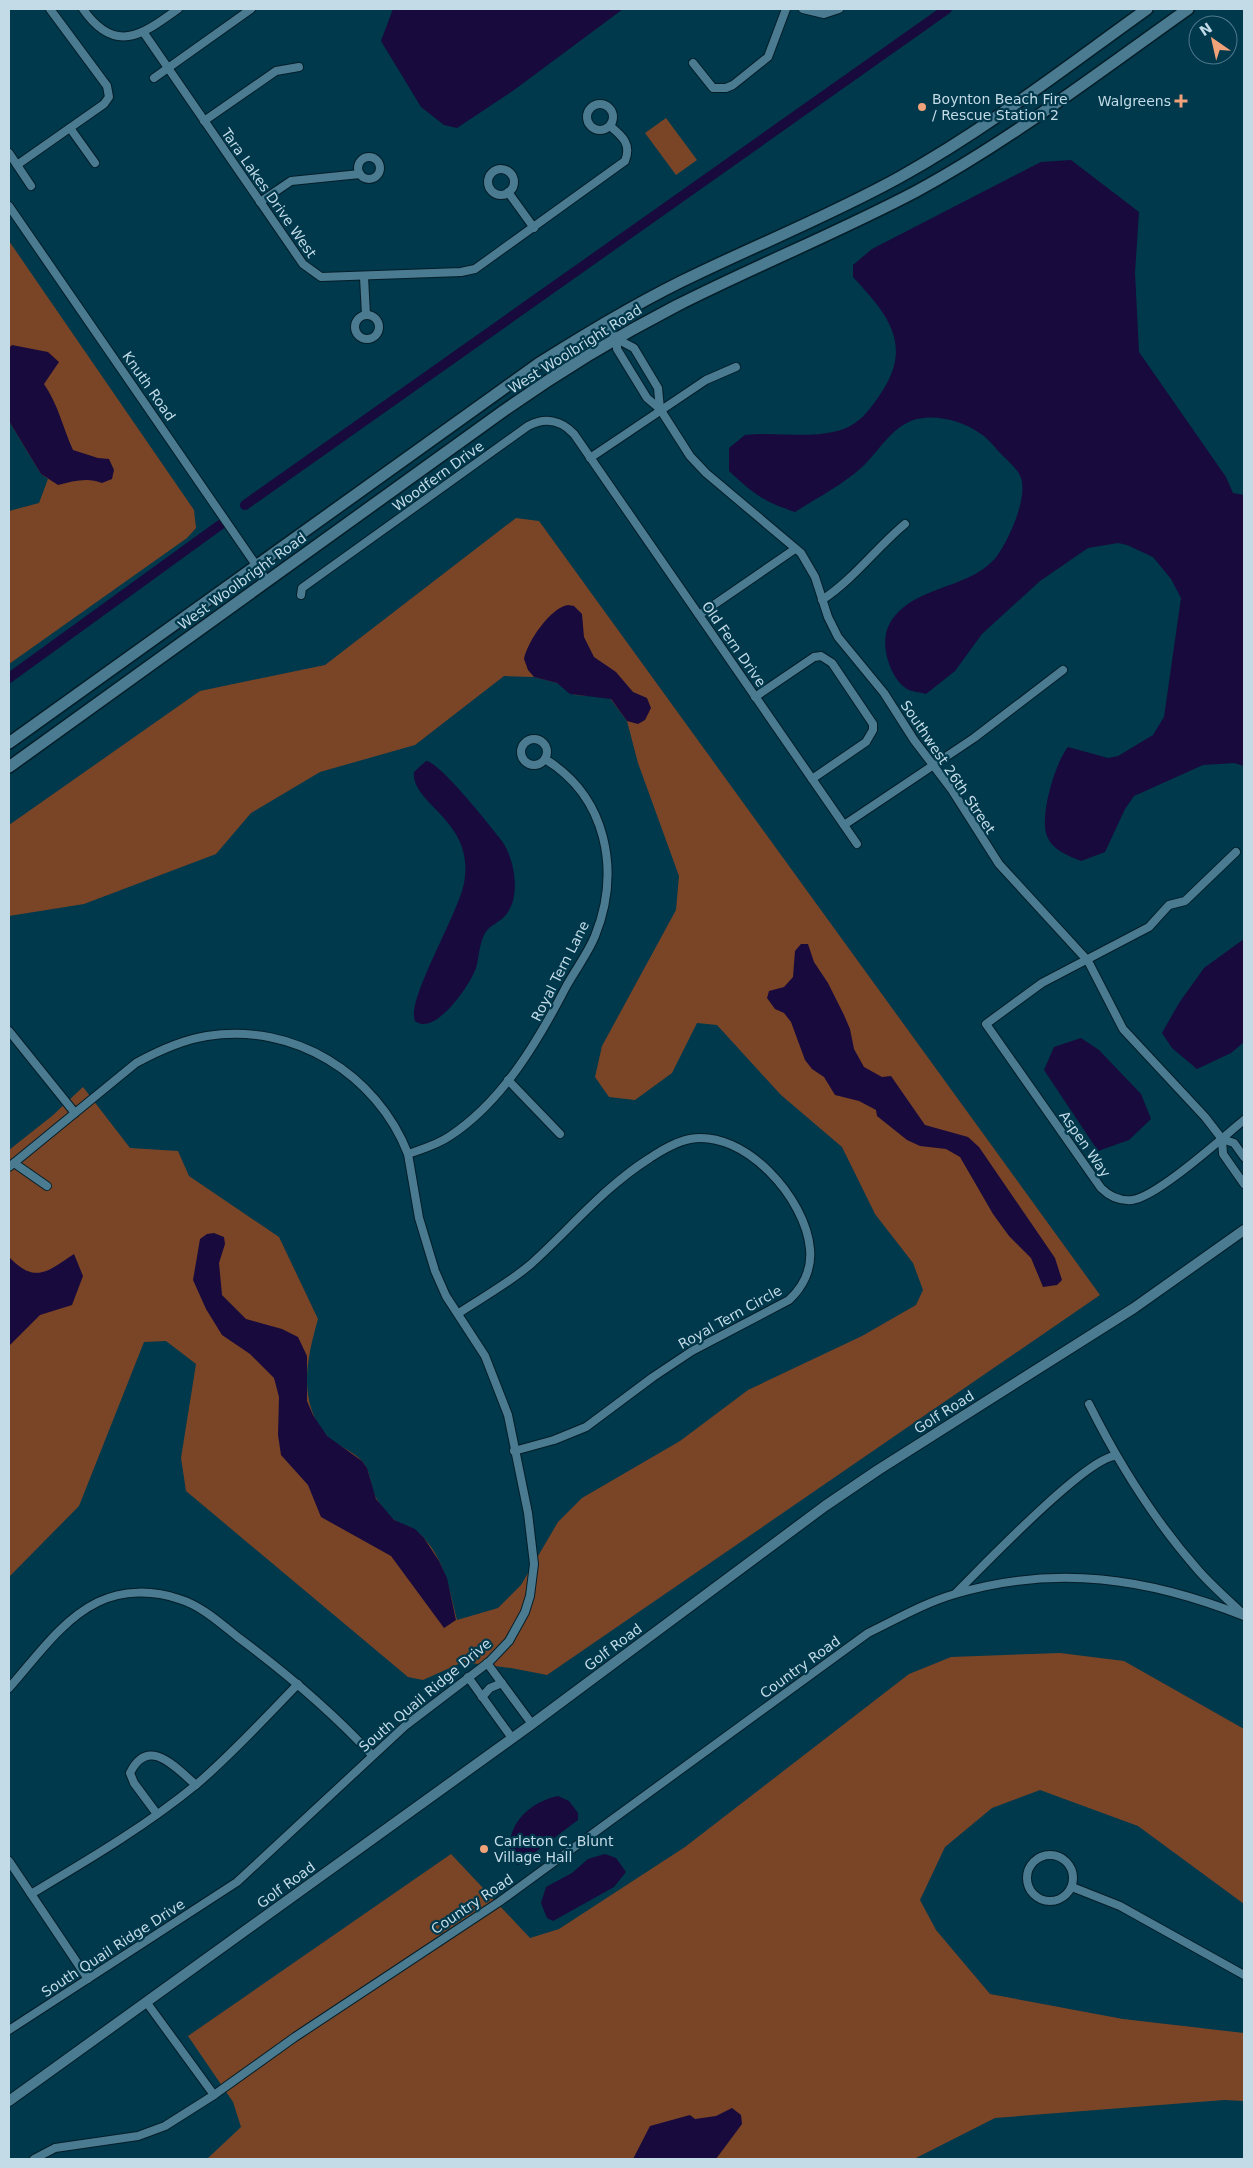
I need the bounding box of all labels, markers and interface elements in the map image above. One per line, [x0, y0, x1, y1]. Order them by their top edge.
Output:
north arrow [1188, 15, 1238, 65]
text: N [1196, 19, 1215, 39]
place label: Boynton Beach Fire / Rescue Station 2 [932, 91, 1068, 123]
place label: Walgreens [1098, 93, 1171, 109]
marker: Walgreens [1175, 95, 1187, 107]
marker: Boynton Beach Fire / Rescue Station 2 [916, 101, 928, 113]
street label: Tara Lakes Drive West [218, 124, 320, 261]
street label: West Woolbright Road [505, 301, 645, 397]
street label: Knuth Road [119, 348, 179, 424]
street label: Woodfern Drive [389, 438, 487, 514]
street label: West Woolbright Road [175, 529, 309, 633]
street label: Old Fern Drive [699, 598, 769, 690]
street label: Southwest 26th Street [897, 697, 999, 837]
street label: Royal Tern Lane [528, 918, 592, 1024]
street label: Aspen Way [1056, 1108, 1114, 1180]
street label: Royal Tern Circle [675, 1282, 785, 1352]
street label: Golf Road [911, 1387, 977, 1437]
street label: Golf Road [581, 1620, 645, 1674]
street label: Country Road [757, 1633, 843, 1701]
street label: South Quail Ridge Drive [356, 1635, 494, 1755]
place label: Carleton C. Blunt Village Hall [494, 1833, 614, 1865]
marker: Carleton C. Blunt Village Hall [478, 1843, 490, 1855]
street label: Golf Road [254, 1859, 318, 1911]
street label: Country Road [428, 1871, 516, 1937]
street label: South Quail Ridge Drive [38, 1896, 188, 2000]

